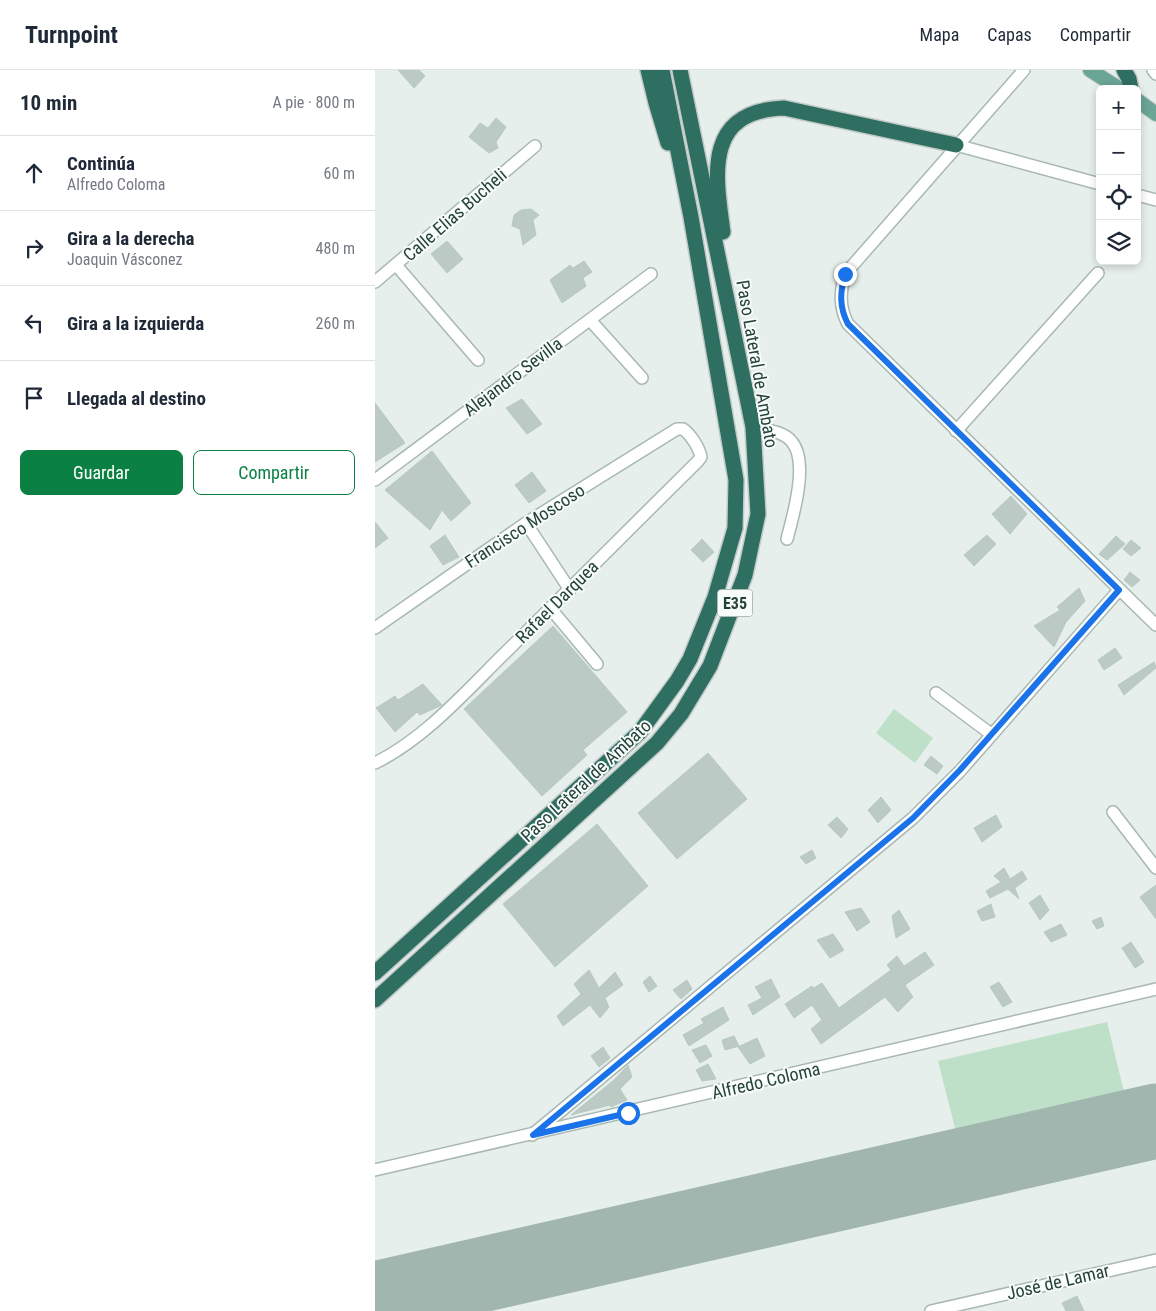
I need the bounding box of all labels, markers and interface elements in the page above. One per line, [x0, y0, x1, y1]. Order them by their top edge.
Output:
text: Turnpoint [25, 21, 118, 49]
text: Mapa [920, 24, 959, 45]
text: Capas [987, 24, 1032, 45]
text: Compartir [1060, 24, 1131, 45]
map controls [1096, 85, 1141, 265]
button: + [1096, 85, 1141, 130]
text: 10 min [20, 91, 77, 115]
text: A pie · 800 m [272, 93, 355, 112]
button: − [1096, 130, 1141, 175]
text: Continúa [67, 152, 135, 175]
icon: ahead [20, 159, 48, 187]
text: 60 m [323, 164, 355, 183]
street label: Calle Elias Bucheli [399, 164, 511, 265]
text: Alfredo Coloma [67, 175, 165, 194]
button: locate [1096, 175, 1141, 220]
button: layers [1096, 220, 1141, 265]
text: Gira a la derecha [67, 227, 194, 250]
icon: right [20, 234, 48, 262]
text: 480 m [316, 239, 355, 258]
text: Joaquin Vásconez [67, 250, 183, 269]
route end [834, 263, 857, 286]
street label: Paso Lateral de Ambato [732, 278, 783, 449]
icon: left [20, 309, 48, 337]
text: Gira a la izquierda [67, 312, 204, 335]
text: 260 m [316, 314, 355, 333]
street label: Alejandro Sevilla [459, 333, 566, 421]
icon: arrive [20, 384, 48, 412]
text: Llegada al destino [67, 387, 206, 410]
button: Guardar [20, 450, 183, 495]
button: Compartir [193, 450, 355, 495]
street label: Francisco Moscoso [461, 479, 589, 572]
street label: Rafael Darquea [511, 556, 602, 647]
road number: E35 [717, 590, 753, 616]
street label: Paso Lateral de Ambato [516, 715, 655, 846]
street label: Alfredo Coloma [710, 1058, 822, 1103]
route start [617, 1102, 640, 1125]
street label: José de Lamar [1004, 1259, 1112, 1304]

